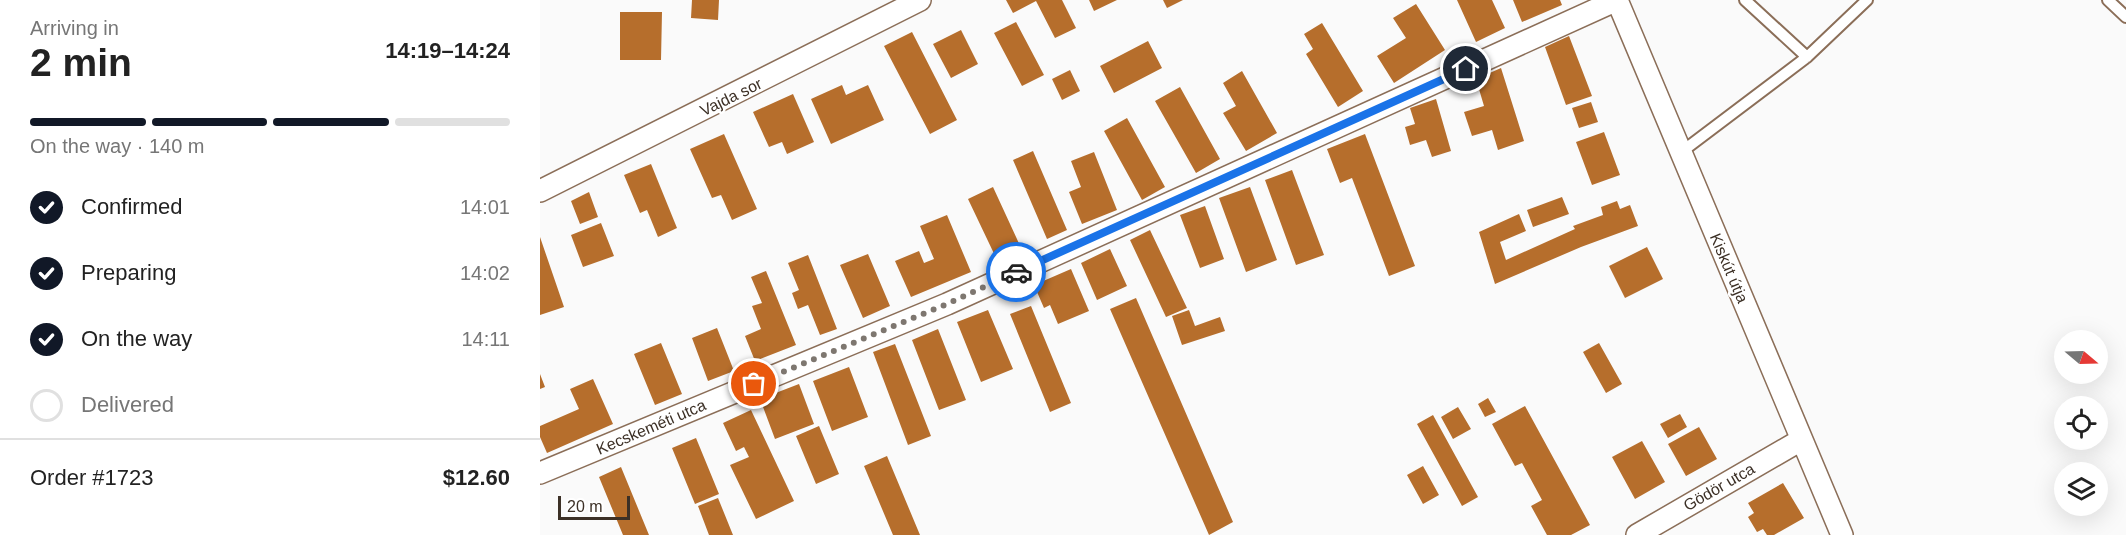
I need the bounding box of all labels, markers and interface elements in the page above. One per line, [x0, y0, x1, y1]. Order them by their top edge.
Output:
text: Arriving in [30, 17, 119, 39]
text: 14:19–14:24 [385, 38, 510, 63]
text: 2 min [30, 41, 132, 84]
pin [1440, 43, 1491, 94]
icon: home [1449, 52, 1482, 85]
street label: Vajda sor [697, 75, 765, 119]
text: On the way · 140 m [30, 135, 205, 157]
icon: check [30, 191, 63, 224]
text: Confirmed [81, 194, 182, 219]
text: 14:01 [460, 196, 510, 218]
street label: Kiskút útja [1707, 231, 1751, 305]
courier [986, 242, 1046, 302]
icon: car [1000, 256, 1033, 289]
icon: check [30, 257, 63, 290]
text: Preparing [81, 260, 176, 285]
text: 14:02 [460, 262, 510, 284]
icon: check [30, 323, 63, 356]
text: On the way [81, 326, 192, 351]
text: 14:11 [461, 328, 510, 350]
north arrow [2054, 330, 2108, 384]
map controls [2054, 330, 2108, 516]
pin [728, 358, 779, 409]
icon: bag [737, 367, 770, 400]
text: Delivered [81, 392, 174, 417]
street label: Kecskeméti utca [594, 396, 708, 458]
button: locate [2054, 396, 2108, 450]
street label: Gödör utca [1680, 460, 1758, 514]
button: layers [2054, 462, 2108, 516]
text: Order #1723 [30, 465, 154, 490]
text: $12.60 [443, 465, 510, 490]
scale bar [558, 493, 630, 520]
text: 20 m [567, 498, 603, 515]

